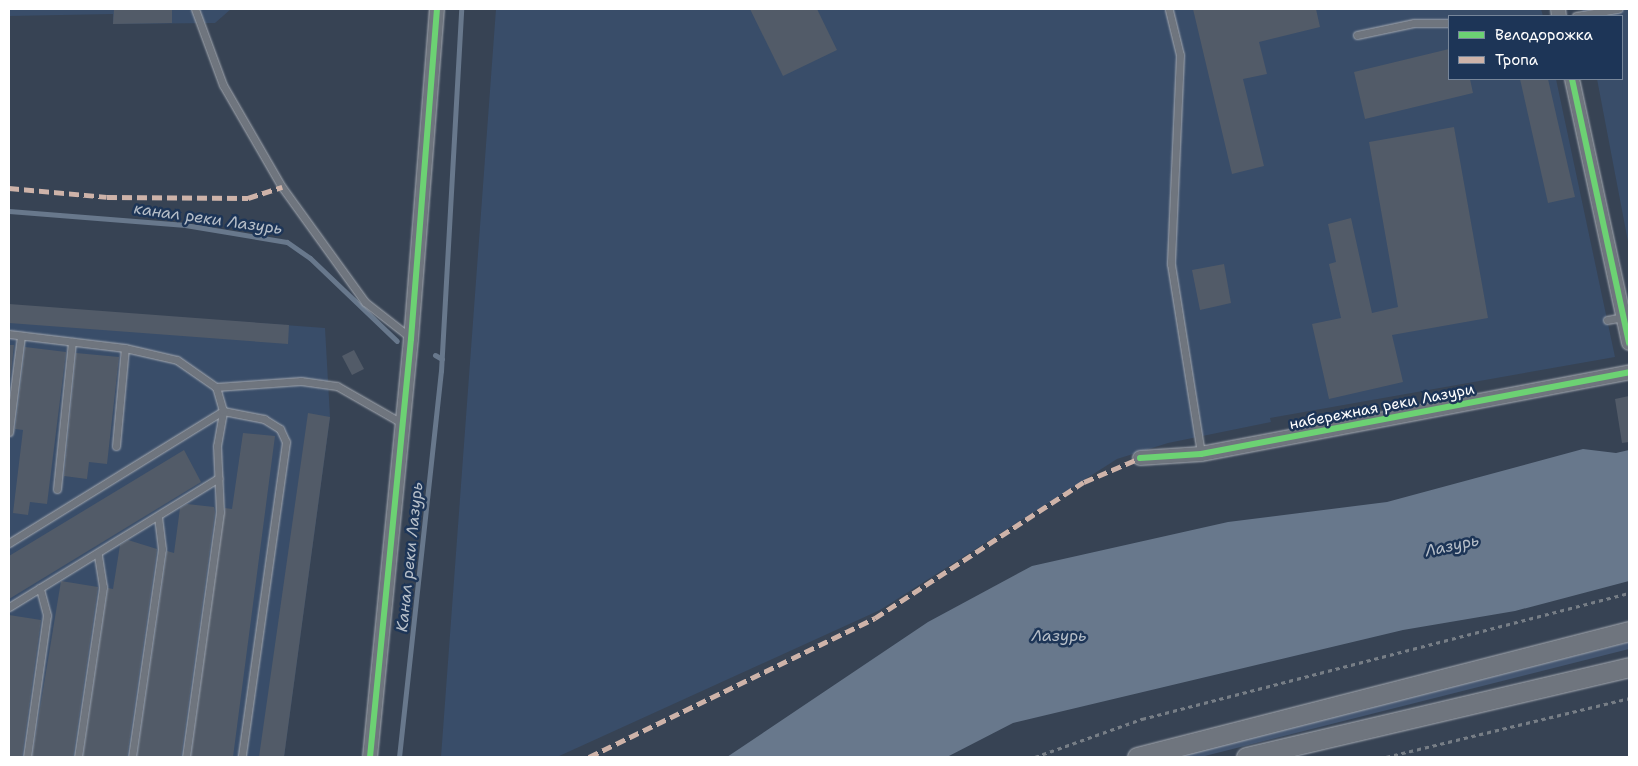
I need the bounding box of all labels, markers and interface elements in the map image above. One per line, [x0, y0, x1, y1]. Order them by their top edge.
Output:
legend [1448, 15, 1623, 80]
text: Велодорожка [1495, 25, 1593, 45]
text: Тропа [1495, 50, 1538, 70]
water label: канал реки Лазурь [133, 199, 283, 239]
street label: набережная реки Лазури [1288, 380, 1476, 434]
water label: Канал реки Лазурь [393, 481, 427, 633]
water label: Лазурь [1423, 531, 1481, 561]
water label: Лазурь [1032, 626, 1086, 646]

